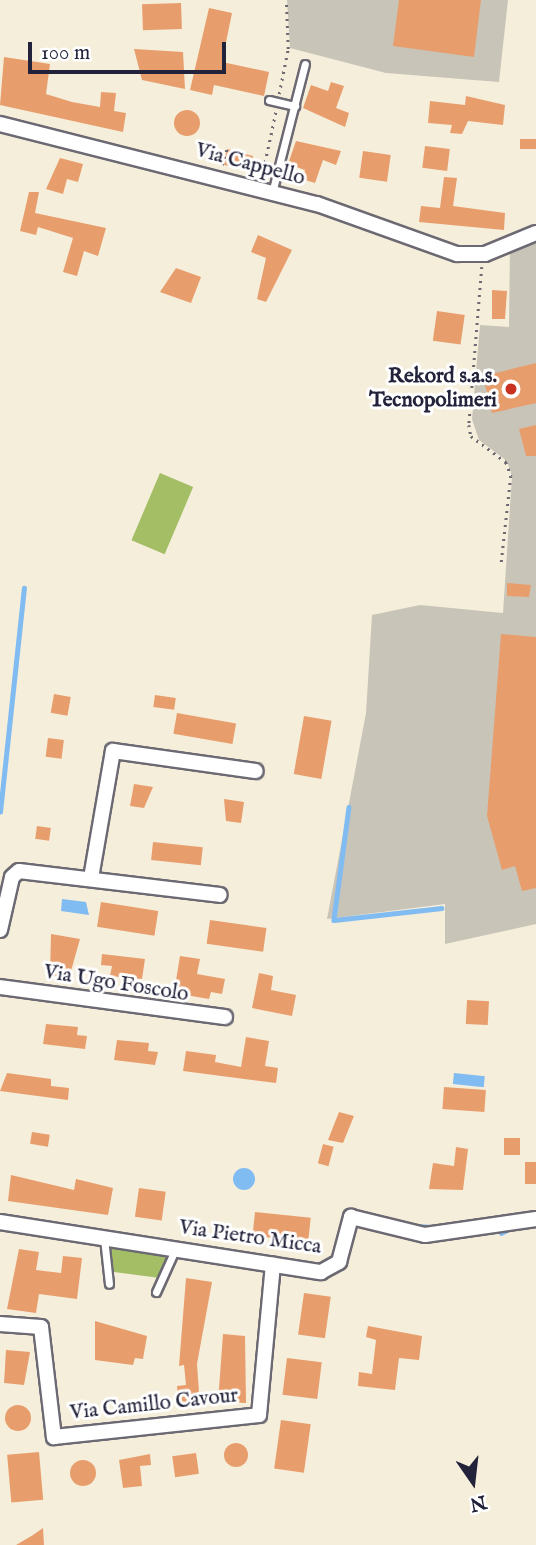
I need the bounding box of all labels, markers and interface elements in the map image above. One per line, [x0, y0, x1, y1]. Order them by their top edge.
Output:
scale bar [32, 28, 229, 72]
text: 100 m [41, 40, 90, 67]
street label: Via Cappello [193, 138, 307, 192]
place label: Rekord s.a.s. Tecnopolimeri [369, 364, 497, 414]
marker: Rekord s.a.s. Tecnopolimeri [503, 381, 519, 397]
street label: Via Ugo Foscolo [42, 960, 190, 1008]
street label: Via Pietro Micca [177, 1216, 323, 1260]
street label: Via Camillo Cavour [69, 1384, 239, 1426]
north arrow [438, 1447, 508, 1517]
text: N [467, 1489, 489, 1516]

